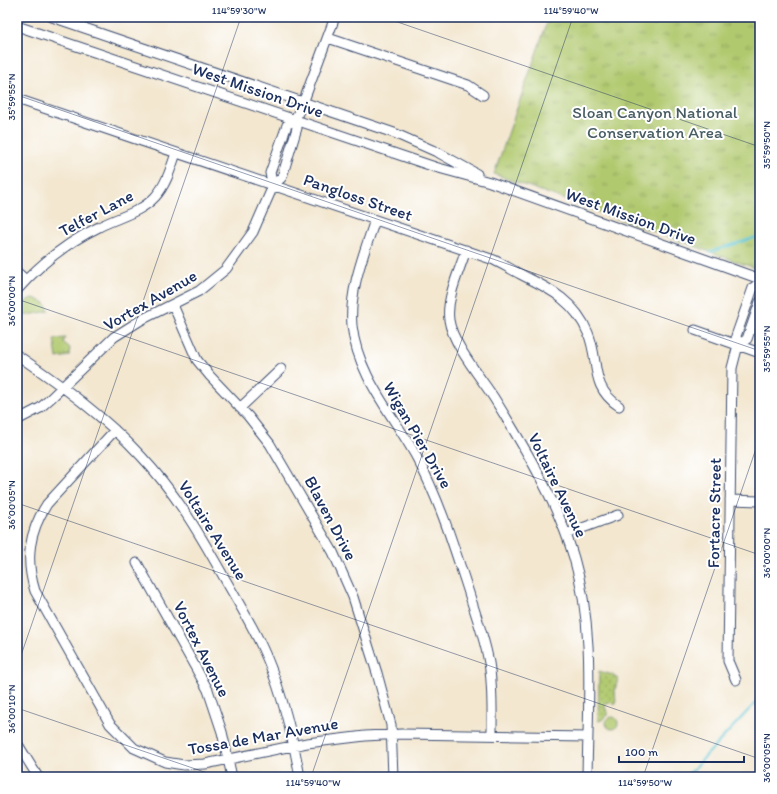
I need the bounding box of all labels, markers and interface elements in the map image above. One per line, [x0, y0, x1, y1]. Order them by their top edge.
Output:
text: 114°59'30"W [212, 4, 267, 17]
text: 114°59'40"W [544, 4, 599, 17]
street label: West Mission Drive [190, 58, 326, 122]
text: 35°59'55"N [5, 73, 18, 120]
park label: Sloan Canyon National Conservation Area [572, 102, 738, 142]
text: 35°59'50"N [760, 121, 773, 169]
street label: Pangloss Street [301, 169, 416, 225]
street label: West Mission Drive [563, 183, 699, 249]
street label: Telfer Lane [56, 185, 136, 241]
street label: Vortex Avenue [100, 265, 200, 335]
text: 36°00'00"N [5, 275, 18, 326]
text: 35°59'55"N [760, 325, 773, 372]
street label: Wigan Pier Drive [379, 378, 457, 492]
street label: Voltaire Avenue [524, 429, 592, 541]
street label: Fortacre Street [703, 458, 725, 568]
street label: Blaven Drive [300, 473, 362, 563]
street label: Voltaire Avenue [174, 476, 252, 584]
text: 36°00'05"N [5, 480, 18, 530]
text: 36°00'00"N [760, 527, 773, 578]
street label: Vortex Avenue [169, 598, 235, 700]
text: 36°00'10"N [5, 684, 18, 734]
street label: Tossa de Mar Avenue [186, 713, 340, 759]
text: 36°00'05"N [760, 733, 773, 783]
scale bar [619, 738, 744, 764]
text: 100 m [625, 745, 658, 759]
text: 114°59'40"W [286, 776, 341, 789]
text: 114°59'50"W [618, 776, 673, 789]

